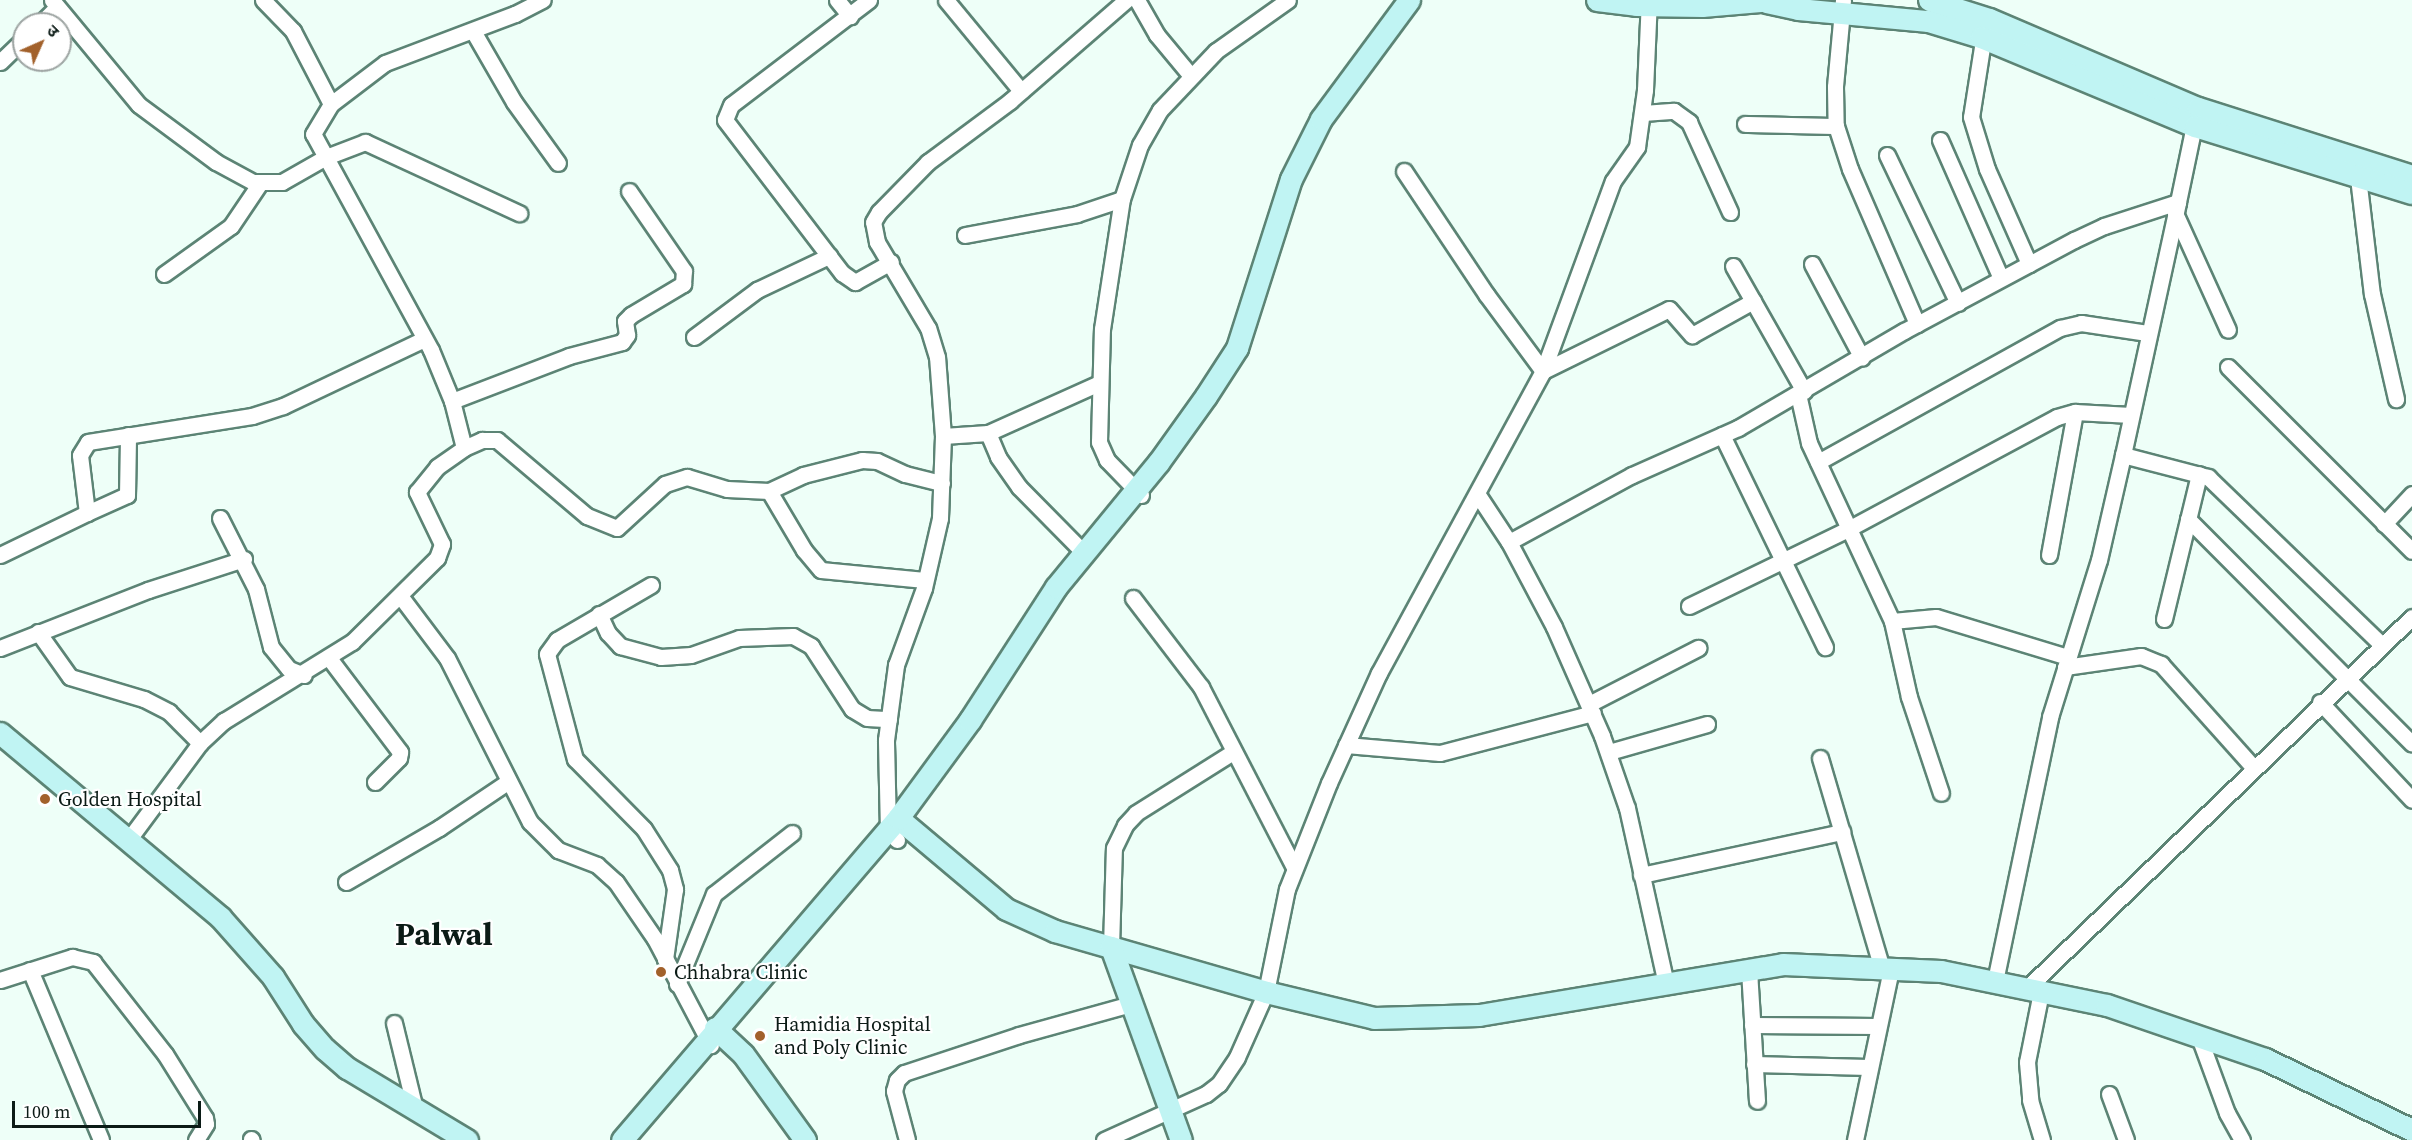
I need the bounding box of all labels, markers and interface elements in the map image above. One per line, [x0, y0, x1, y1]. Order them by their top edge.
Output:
north arrow [12, 12, 72, 72]
text: उ [42, 20, 64, 42]
place label: Golden Hospital [58, 787, 202, 811]
marker: Golden Hospital [36, 790, 54, 808]
district label: Palwal [395, 915, 493, 953]
place label: Chhabra Clinic [674, 960, 808, 984]
marker: Chhabra Clinic [652, 963, 670, 981]
place label: Hamidia Hospital and Poly Clinic [774, 1012, 931, 1059]
marker: Hamidia Hospital and Poly Clinic [751, 1027, 769, 1045]
scale bar [15, 1089, 204, 1127]
text: 100 m [23, 1099, 70, 1124]

